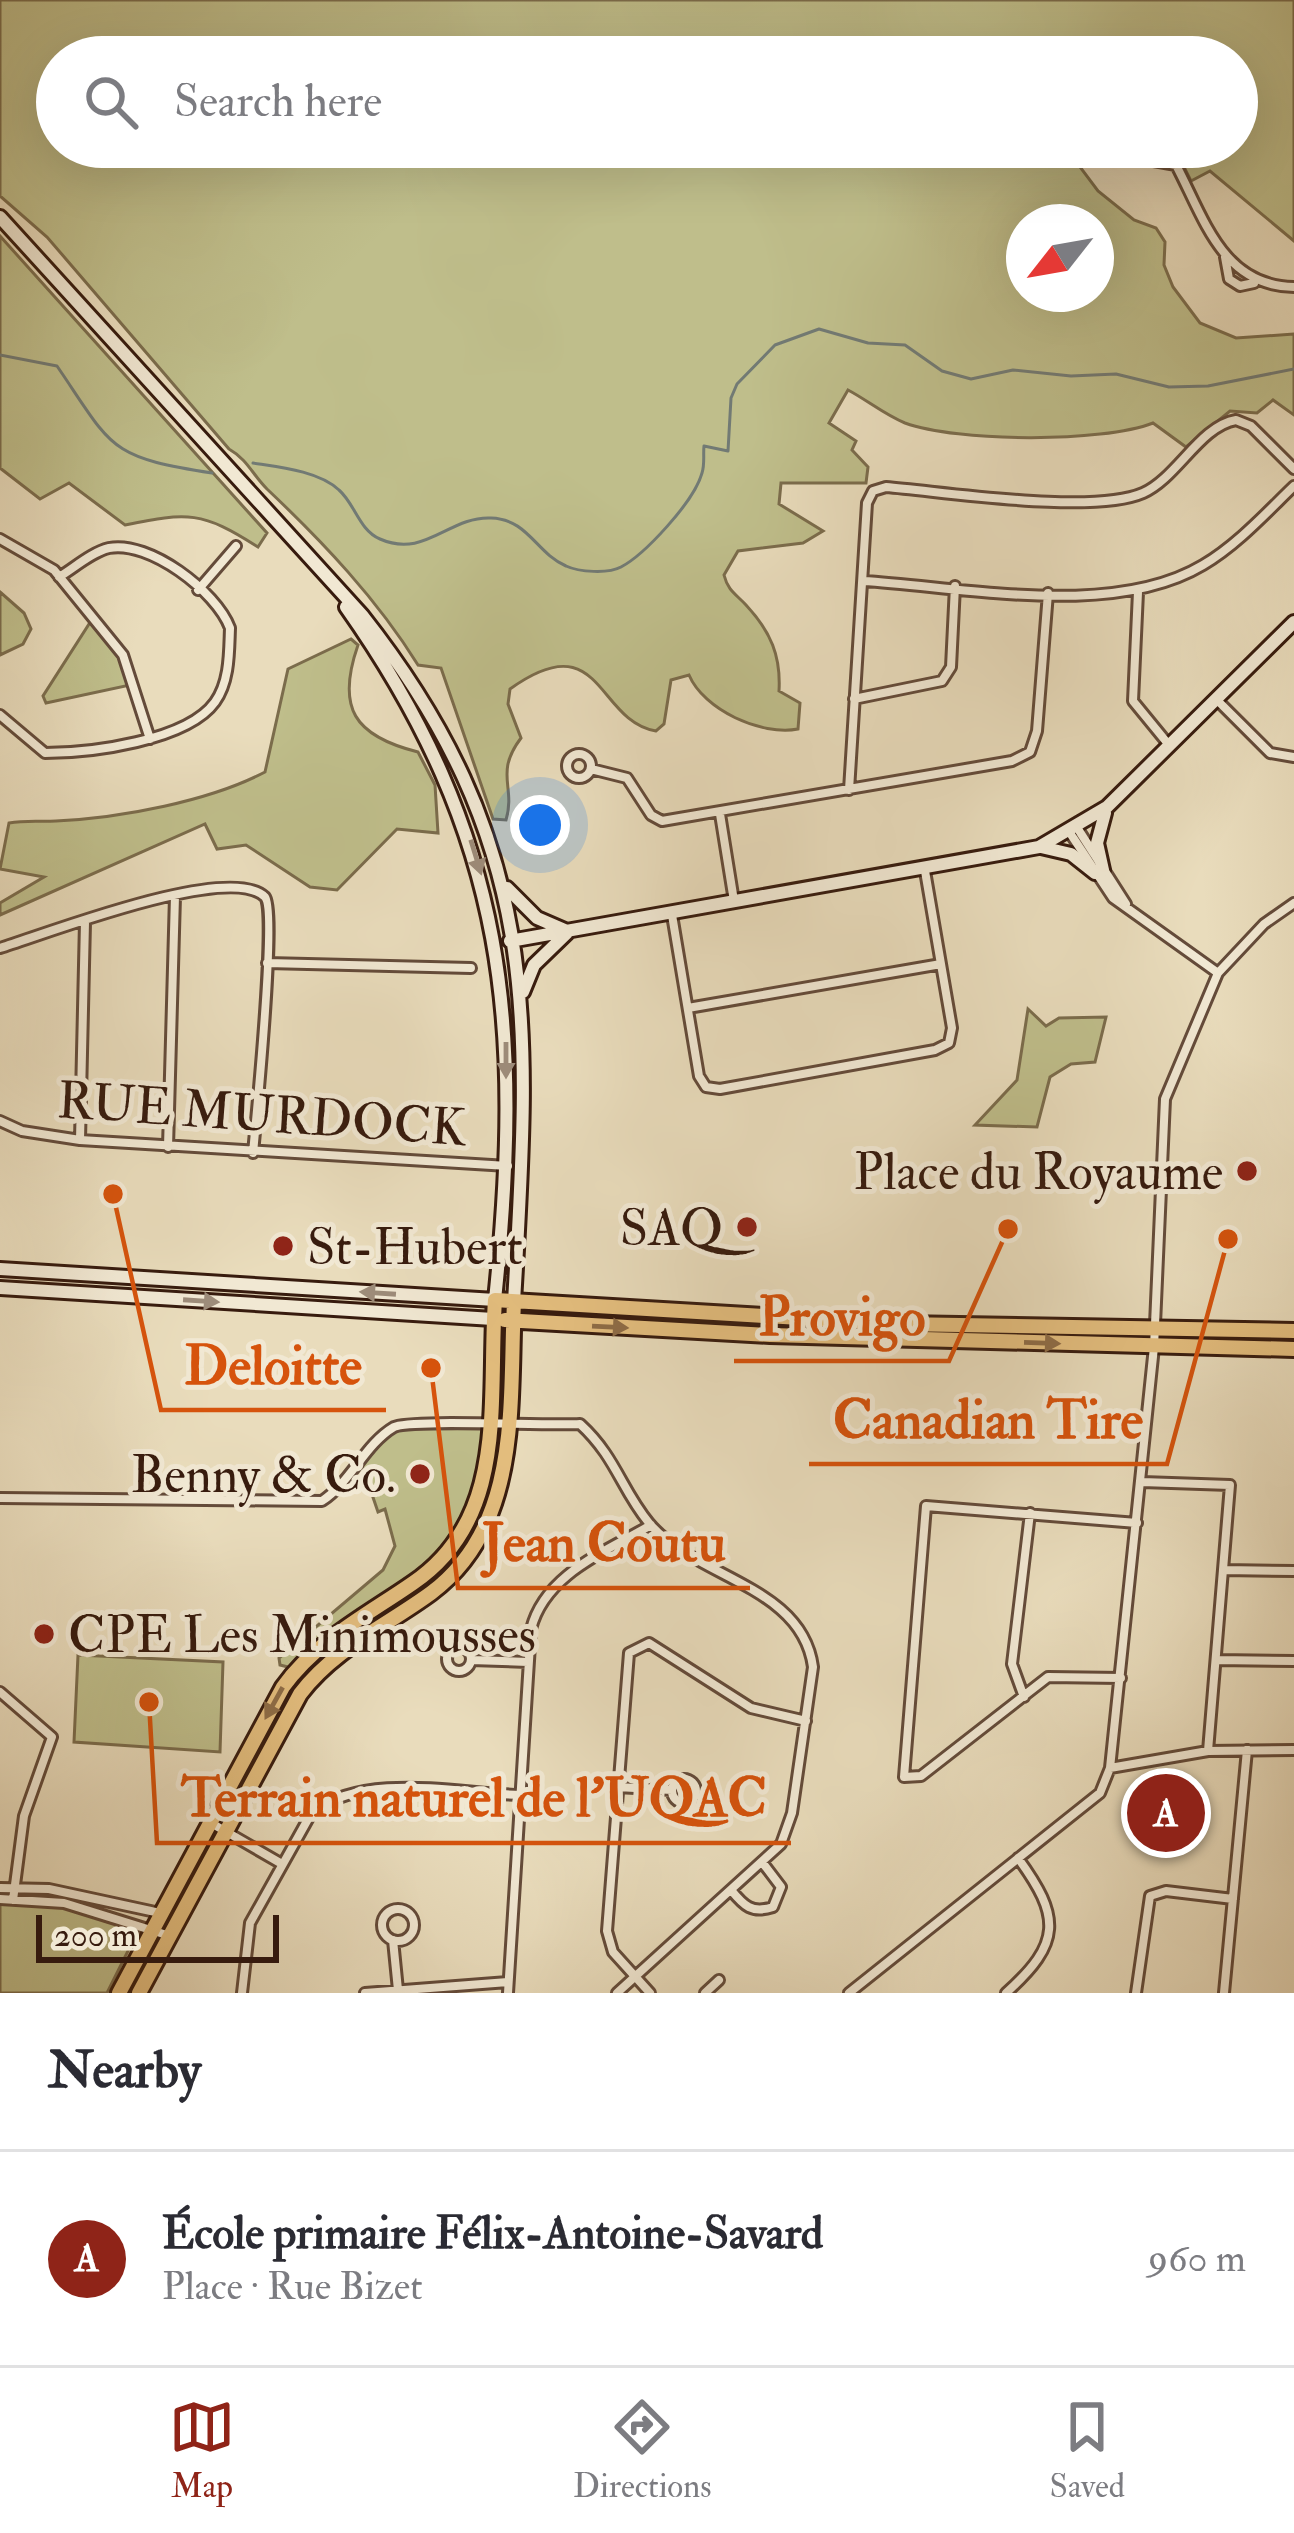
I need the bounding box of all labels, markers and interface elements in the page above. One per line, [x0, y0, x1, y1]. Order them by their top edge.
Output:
search box [36, 36, 1258, 168]
icon: search [78, 69, 144, 135]
text: Search here [174, 74, 382, 130]
north arrow [1006, 204, 1114, 312]
your location [510, 795, 570, 855]
one-way arrow [468, 840, 486, 876]
one-way arrow [496, 1042, 516, 1080]
street label: RUE MURDOCK [55, 1069, 470, 1161]
place label: Place du Royaume [854, 1141, 1223, 1205]
marker: Place du Royaume [1234, 1158, 1260, 1184]
place label: SAQ [620, 1197, 755, 1261]
marker: SAQ [734, 1214, 760, 1240]
place label: St-Hubert [307, 1216, 523, 1280]
marker: St-Hubert [270, 1233, 296, 1259]
callout: Provigo [734, 1271, 949, 1361]
one-way arrow [358, 1283, 396, 1302]
text: Provigo [759, 1284, 925, 1352]
one-way arrow [183, 1292, 221, 1311]
one-way arrow [592, 1318, 630, 1337]
callout: Deloitte [161, 1320, 386, 1410]
text: Deloitte [184, 1333, 362, 1401]
one-way arrow [1024, 1334, 1062, 1353]
callout: Canadian Tire [809, 1374, 1167, 1464]
text: Canadian Tire [833, 1387, 1144, 1455]
place label: Benny & Co. [131, 1444, 396, 1508]
marker: Benny & Co. [407, 1461, 433, 1487]
callout: Jean Coutu [458, 1498, 750, 1588]
text: Jean Coutu [479, 1510, 726, 1578]
place label: CPE Les Minimousses [68, 1604, 536, 1668]
marker: CPE Les Minimousses [31, 1621, 57, 1647]
one-way arrow [264, 1686, 285, 1720]
callout: Terrain naturel de l'UQAC [157, 1753, 791, 1843]
text: Terrain naturel de l'UQAC [180, 1765, 767, 1833]
pin: A [1127, 1768, 1205, 1858]
scale bar [36, 1909, 279, 1962]
text: 200 m [54, 1915, 137, 1956]
text: Nearby [48, 2039, 201, 2103]
text: École primaire Félix-Antoine-Savard [162, 2206, 823, 2262]
text: A [75, 2234, 99, 2283]
text: 960 m [1148, 2234, 1246, 2283]
text: Place · Rue Bizet [162, 2262, 423, 2311]
tab: Map [169, 2394, 235, 2507]
tab: Directions [573, 2394, 712, 2507]
tab: Saved [1050, 2394, 1125, 2507]

